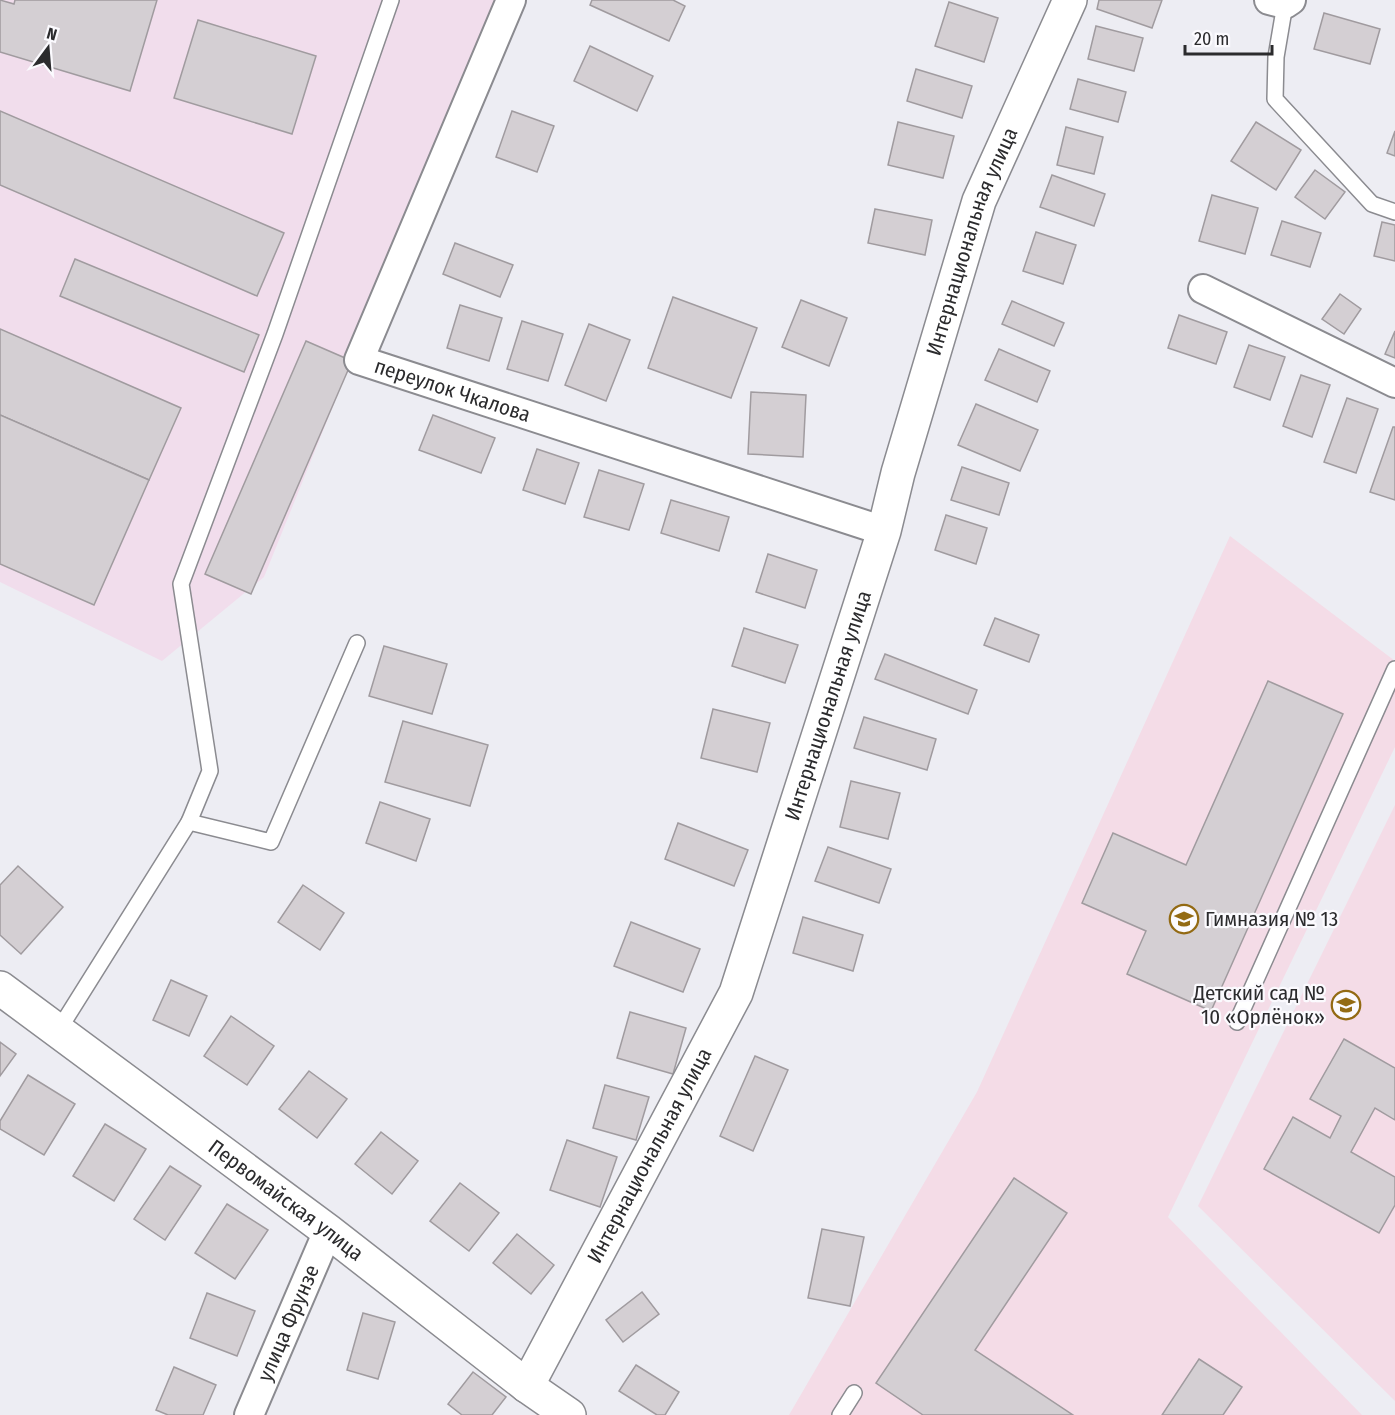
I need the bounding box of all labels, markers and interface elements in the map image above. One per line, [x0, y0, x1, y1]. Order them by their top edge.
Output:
north arrow [18, 18, 78, 78]
scale bar [1185, 18, 1272, 56]
text: N [45, 24, 59, 45]
text: 20 m [1194, 28, 1229, 50]
street label: Интернациональная улица [921, 123, 1024, 359]
street label: переулок Чкалова [371, 353, 534, 428]
street label: Интернациональная улица [779, 587, 877, 824]
school or university icon: Гимназия № 13 [1168, 903, 1200, 935]
place label: Гимназия № 13 [1205, 906, 1338, 932]
place label: Детский сад № 10 «Орлёнок» [1192, 980, 1325, 1030]
school or university icon: Детский сад № 10 «Орлёнок» [1330, 989, 1362, 1021]
street label: Интернациональная улица [582, 1044, 717, 1268]
street label: Первомайская улица [203, 1134, 369, 1267]
street label: улица Фрунзе [252, 1261, 325, 1385]

